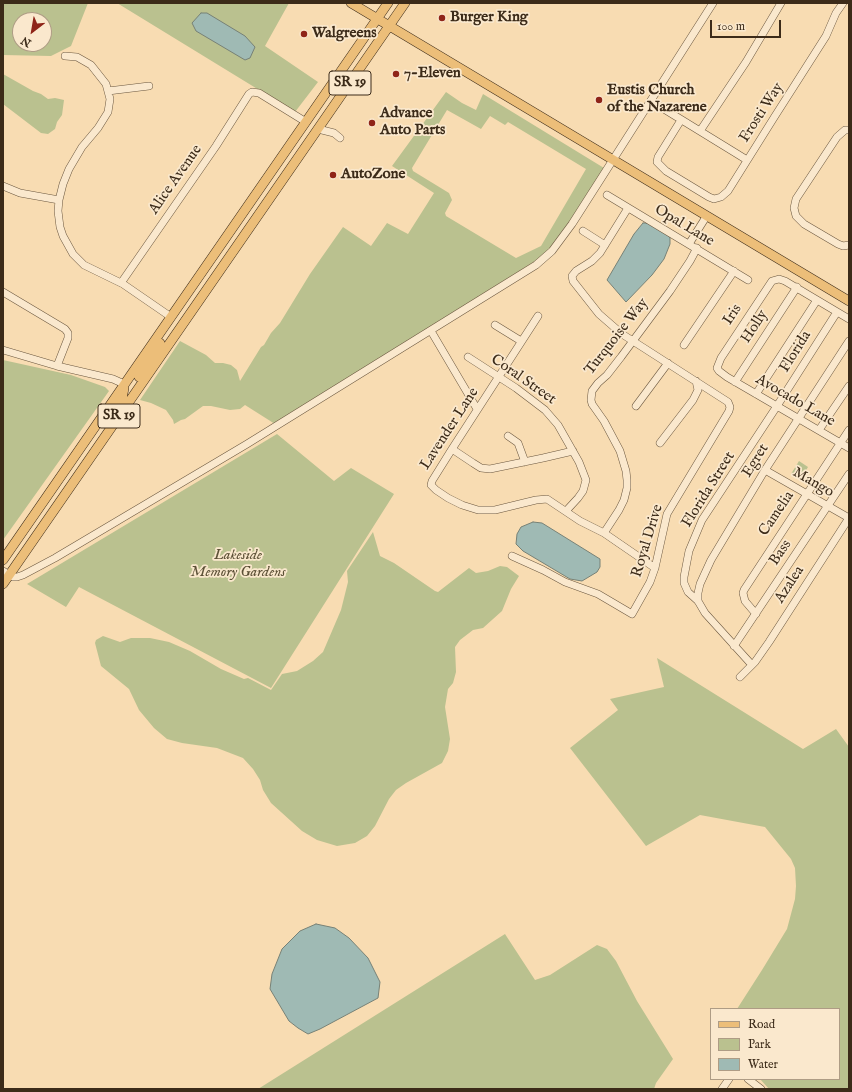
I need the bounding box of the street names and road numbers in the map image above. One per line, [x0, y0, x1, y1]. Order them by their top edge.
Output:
road number: SR 19 [329, 71, 371, 95]
street label: Frosti Way [736, 80, 788, 146]
street label: Alice Avenue [146, 142, 206, 218]
street label: Opal Lane [651, 201, 717, 251]
street label: Turquoise Way [581, 295, 653, 379]
street label: Iris [720, 301, 746, 329]
street label: Holly [738, 307, 772, 347]
street label: Florida [776, 328, 816, 376]
street label: Coral Street [487, 351, 559, 409]
street label: Avocado Lane [752, 371, 838, 431]
street label: Lavender Lane [417, 385, 483, 473]
road number: SR 19 [98, 404, 140, 428]
street label: Egret [739, 441, 773, 481]
street label: Florida Street [679, 449, 739, 531]
street label: Mango [789, 464, 837, 502]
street label: Camelia [755, 488, 799, 540]
street label: Royal Drive [628, 502, 668, 580]
street label: Bass [766, 537, 796, 569]
street label: Azalea [771, 563, 809, 607]

